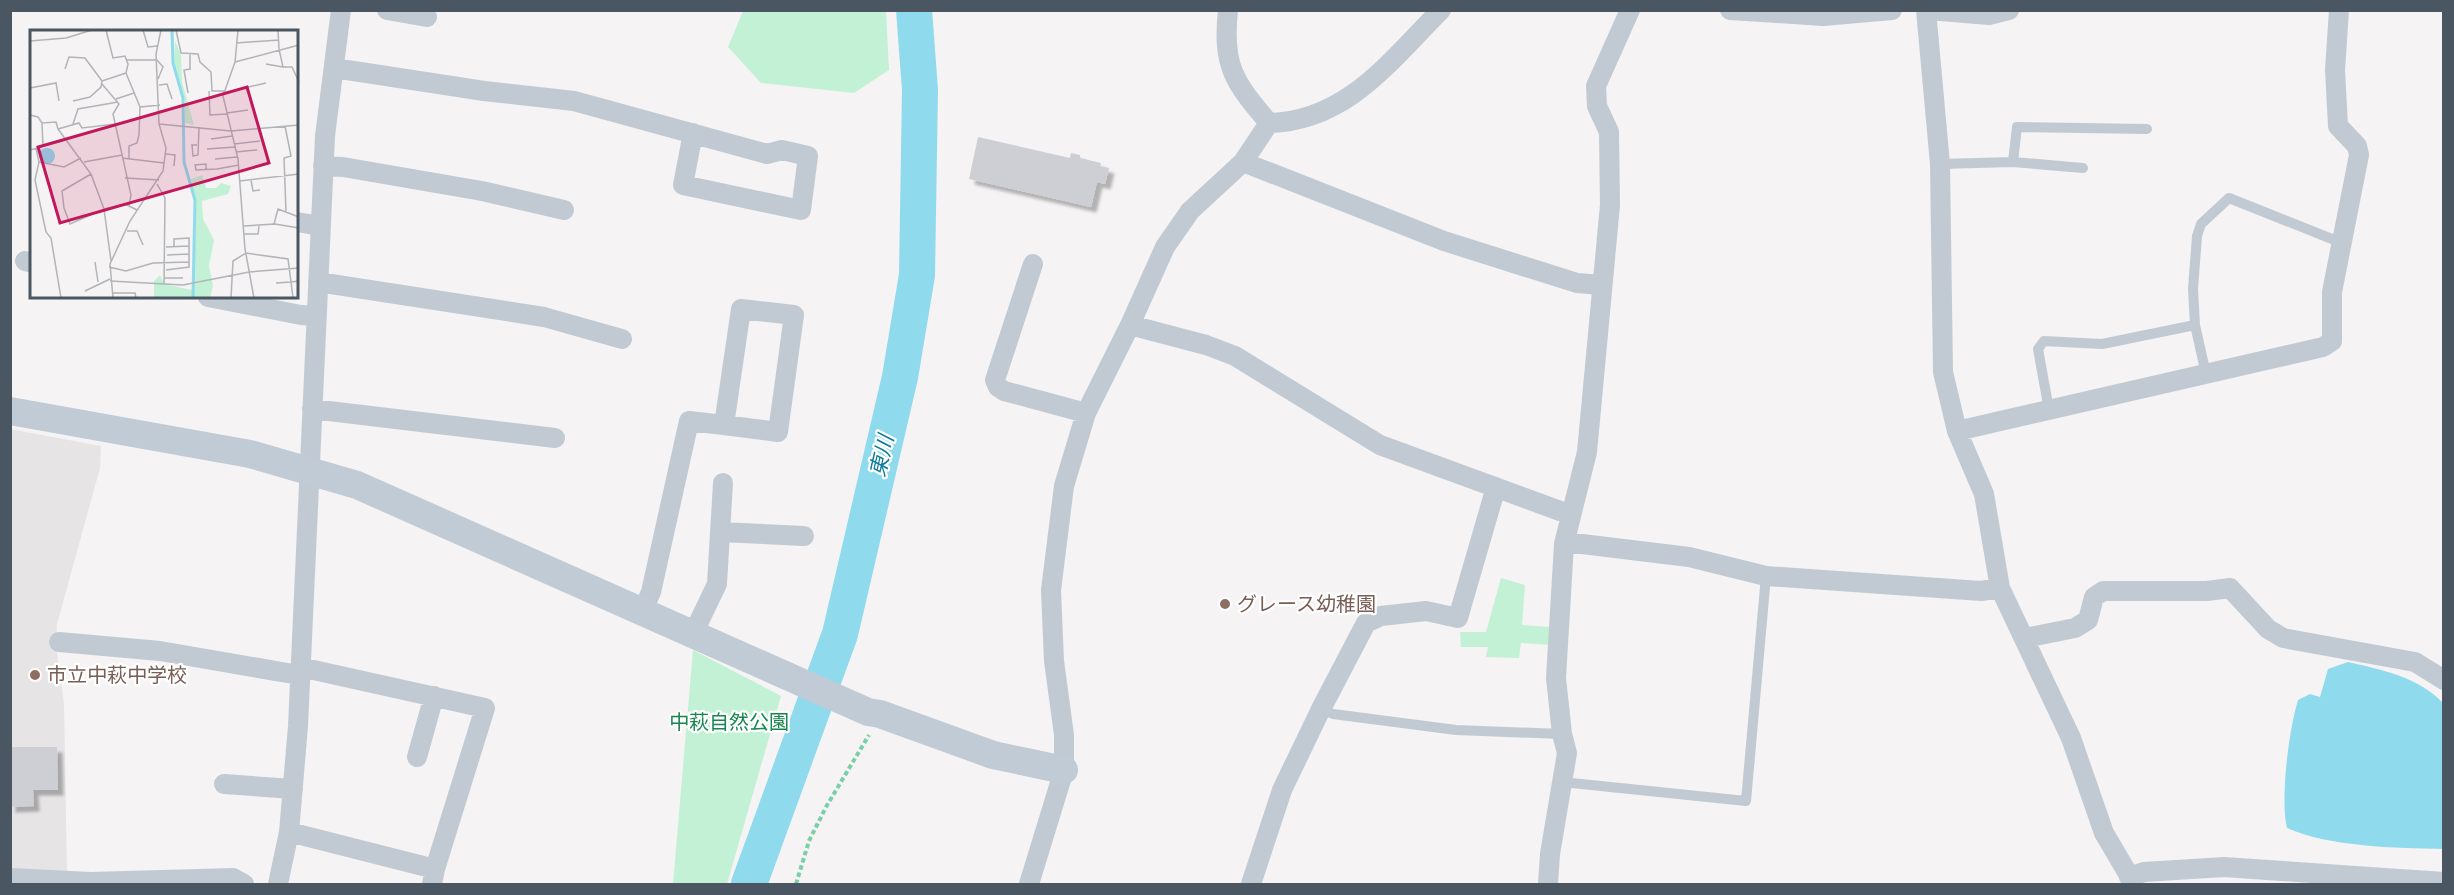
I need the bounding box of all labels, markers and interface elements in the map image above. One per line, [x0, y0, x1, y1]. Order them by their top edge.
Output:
inset map [30, 30, 298, 298]
water label: 東川 [864, 430, 901, 480]
place label: グレース幼稚園 [1237, 591, 1376, 617]
marker: グレース幼稚園 [1218, 597, 1232, 611]
place label: 市立中萩中学校 [47, 662, 187, 688]
marker: 市立中萩中学校 [28, 668, 42, 682]
park label: 中萩自然公園 [669, 709, 789, 735]

